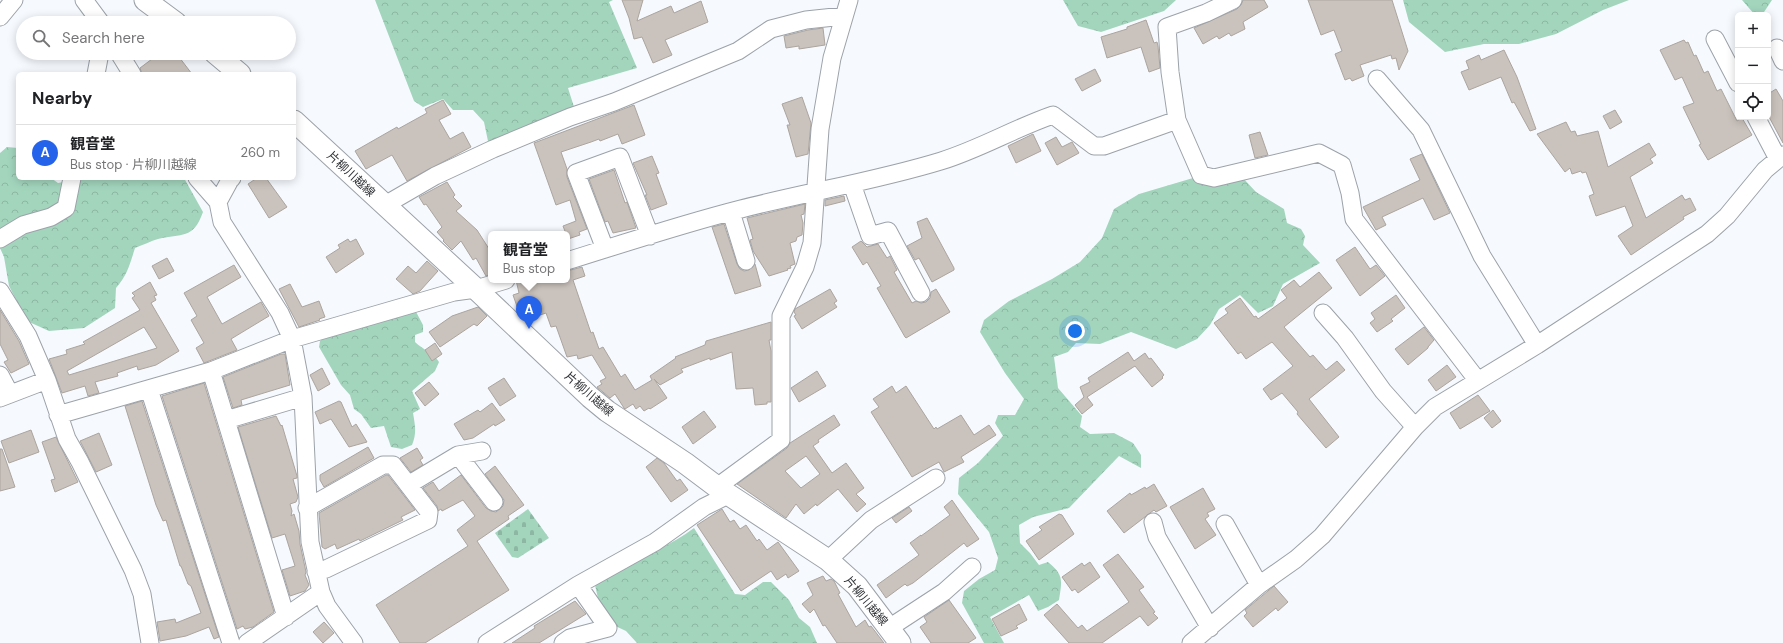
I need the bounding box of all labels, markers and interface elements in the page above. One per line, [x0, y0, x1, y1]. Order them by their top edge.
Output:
map controls [1735, 12, 1771, 120]
button: + [1735, 12, 1771, 48]
search box [16, 16, 296, 60]
icon: search [30, 27, 52, 49]
text: Search here [62, 28, 145, 48]
button: − [1735, 48, 1771, 84]
button: locate [1735, 84, 1771, 120]
text: Nearby [32, 87, 92, 109]
text: 観音堂 [70, 134, 115, 154]
text: A [40, 144, 50, 161]
text: 260 m [240, 144, 280, 161]
street label: 片柳川越線 [324, 148, 378, 200]
text: Bus stop · 片柳川越線 [70, 156, 197, 173]
popup [488, 231, 570, 283]
text: 観音堂 [503, 240, 548, 260]
text: Bus stop [503, 260, 555, 277]
pin: A [516, 296, 542, 329]
your location [1065, 321, 1085, 341]
street label: 片柳川越線 [561, 368, 617, 420]
street label: 片柳川越線 [841, 573, 891, 629]

